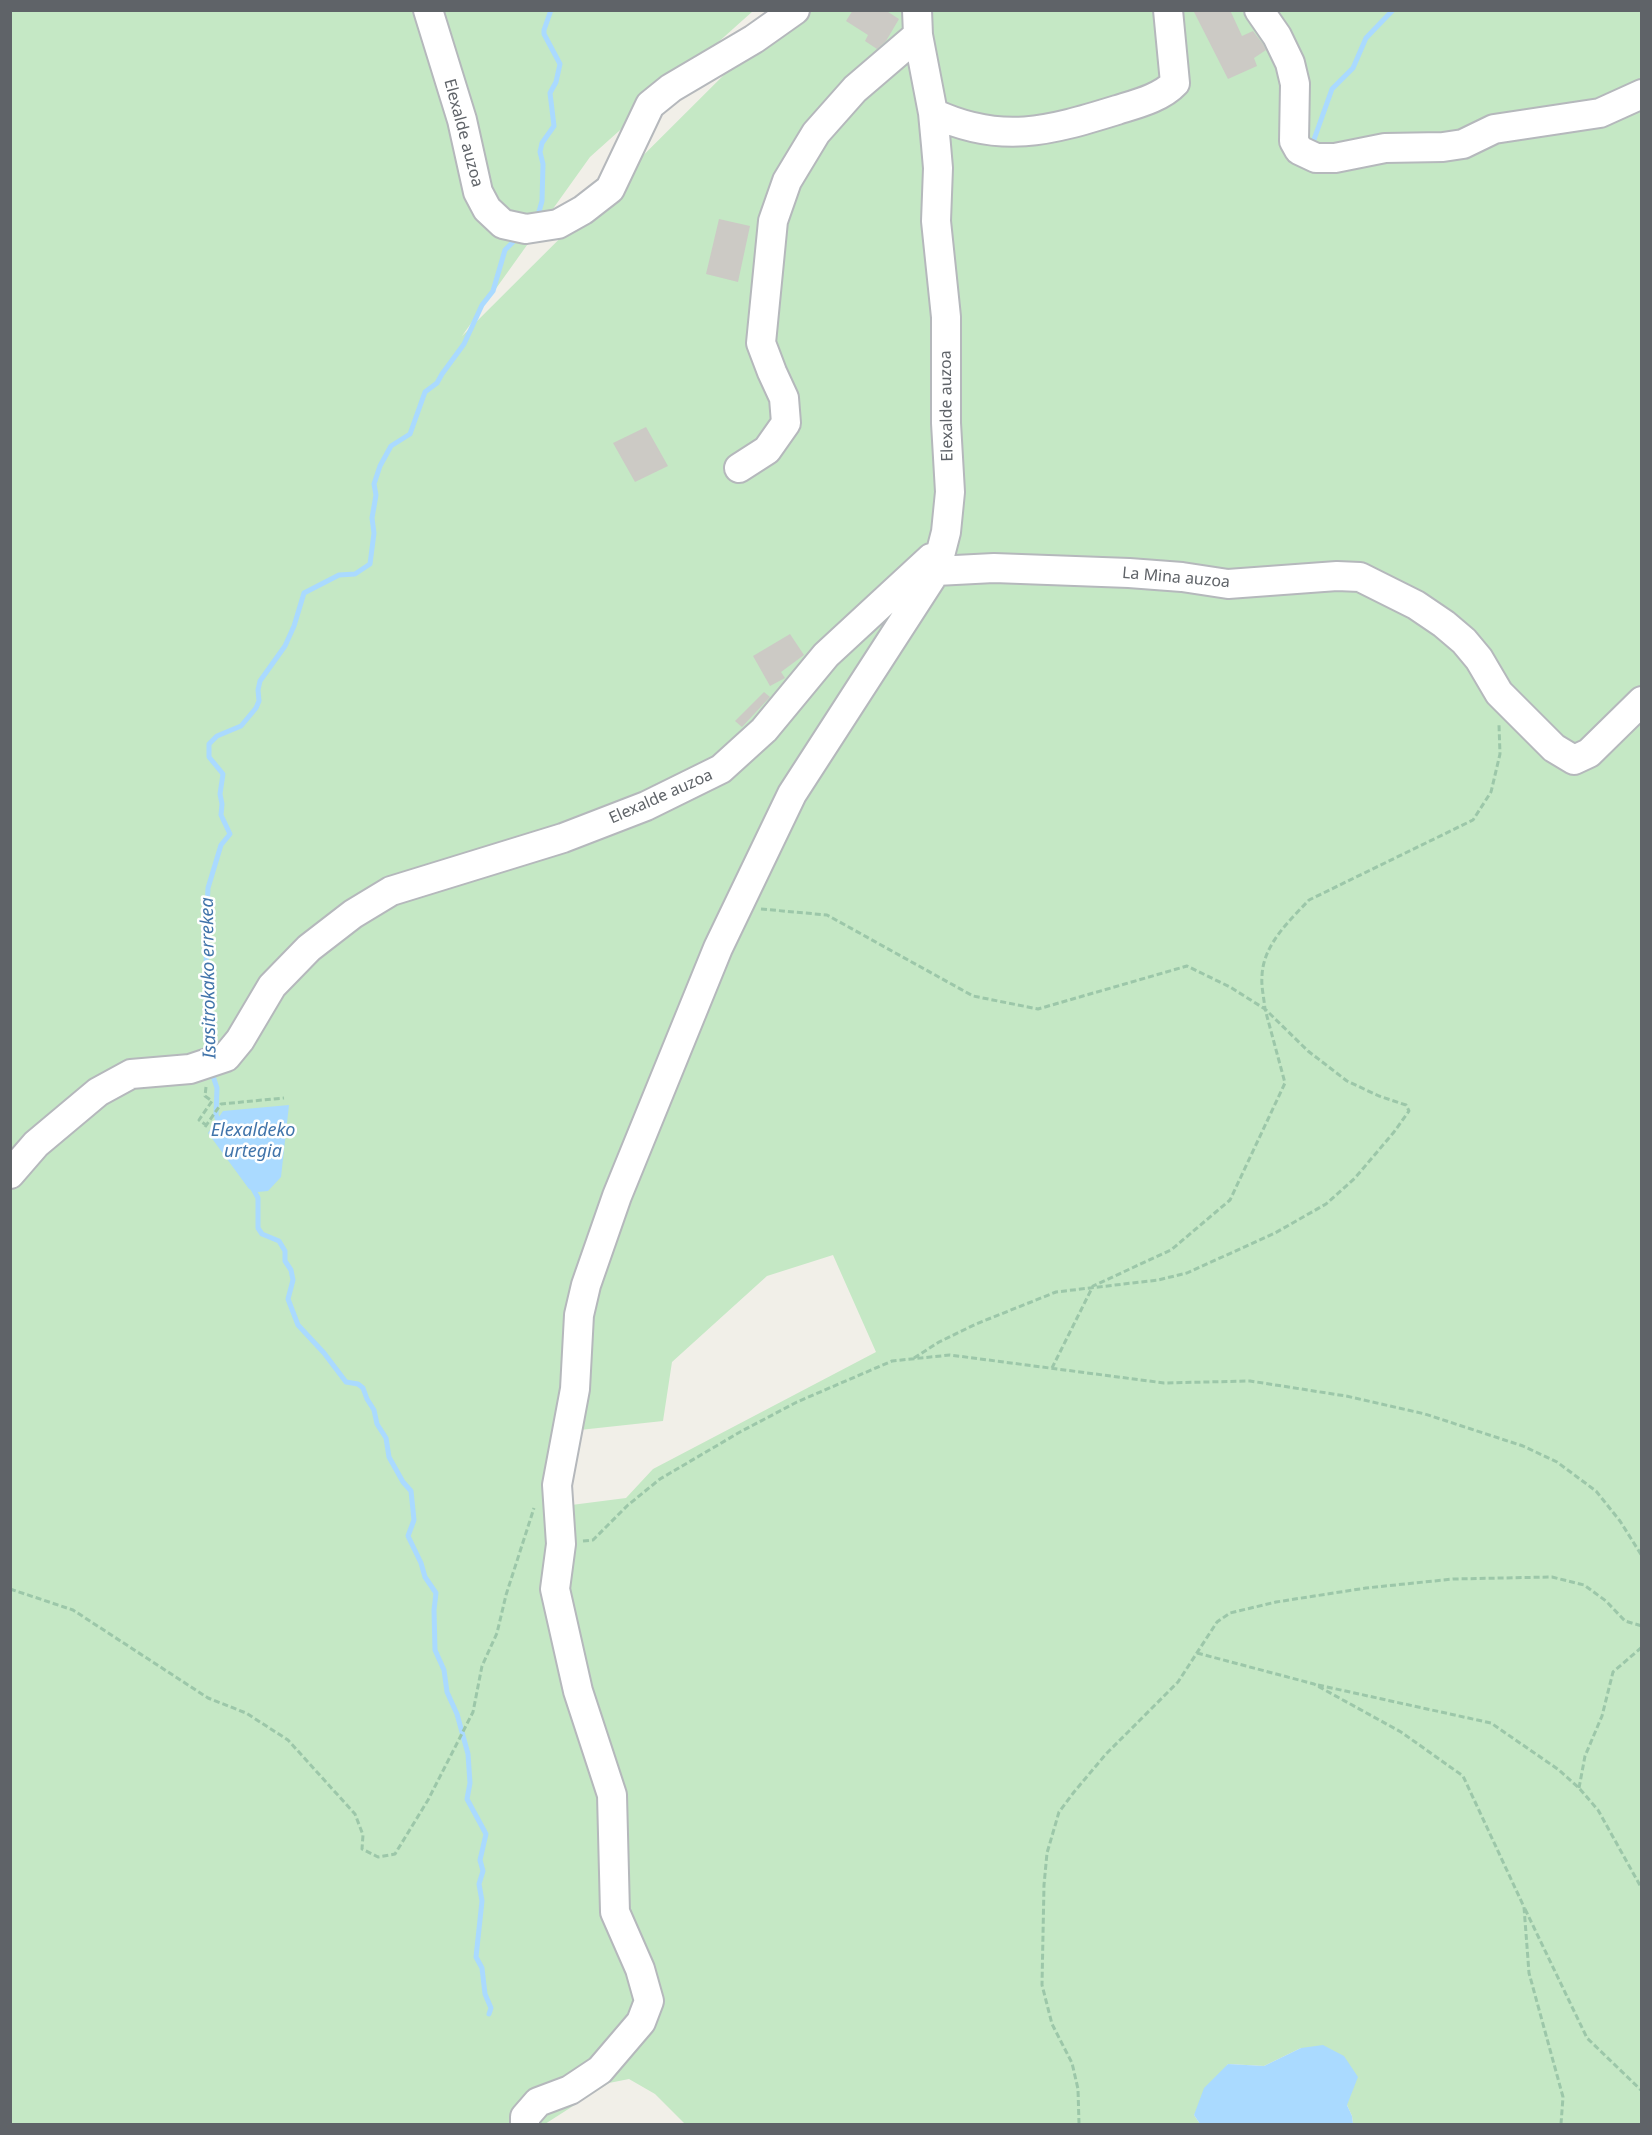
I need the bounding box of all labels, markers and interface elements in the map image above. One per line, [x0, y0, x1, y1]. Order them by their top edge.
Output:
street label: Elexalde auzoa [439, 77, 487, 189]
street label: Elexalde auzoa [936, 350, 958, 462]
street label: La Mina auzoa [1121, 564, 1231, 592]
street label: Elexalde auzoa [606, 766, 716, 828]
water label: Isasitrokako errekea [197, 897, 221, 1059]
water label: Elexaldeko urtegia [211, 1120, 295, 1162]

